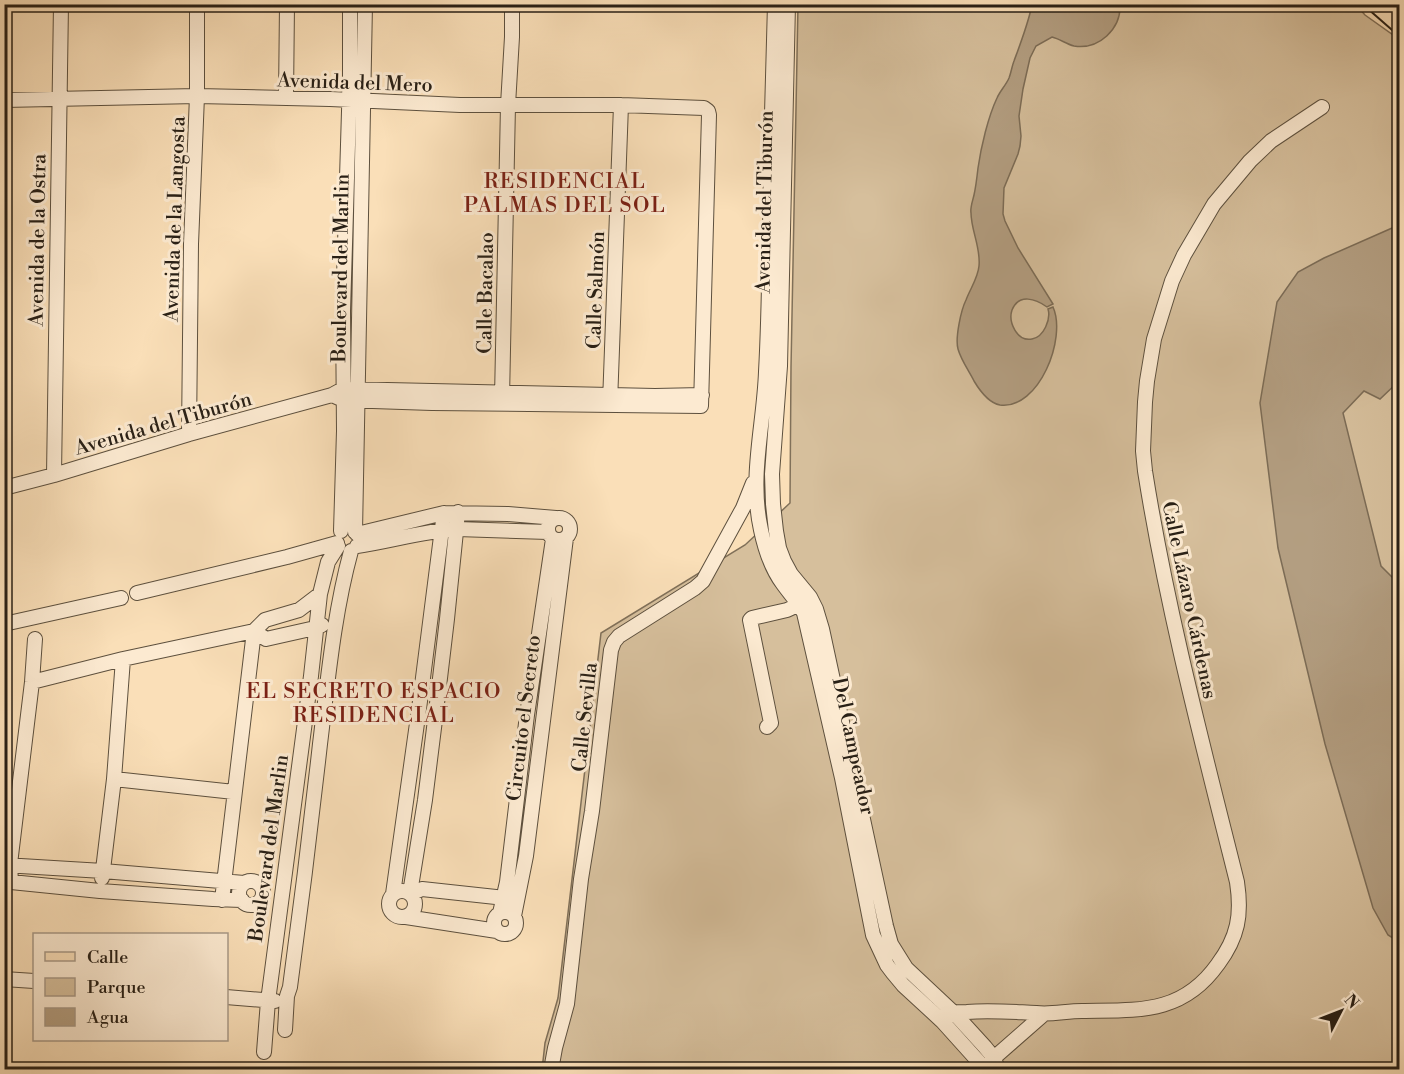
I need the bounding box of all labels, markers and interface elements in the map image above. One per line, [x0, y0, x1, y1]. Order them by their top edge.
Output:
street label: Avenida del Mero [276, 68, 433, 99]
street label: Avenida del Tiburón [751, 110, 780, 295]
street label: Avenida de la Langosta [159, 115, 192, 323]
street label: Avenida de la Ostra [24, 153, 53, 328]
district label: RESIDENCIAL PALMAS DEL SOL [464, 169, 666, 219]
street label: Boulevard del Marlin [327, 173, 356, 364]
street label: Calle Salmón [582, 231, 611, 350]
street label: Calle Bacalao [473, 232, 500, 354]
street label: Avenida del Tiburón [71, 387, 255, 462]
street label: Calle Lázaro Cárdenas [1155, 499, 1222, 701]
street label: Circuito el Secreto [502, 634, 547, 803]
street label: Calle Sevilla [567, 660, 604, 773]
street label: Del Campeador [826, 675, 879, 818]
district label: EL SECRETO ESPACIO RESIDENCIAL [246, 679, 502, 729]
street label: Boulevard del Marlin [244, 753, 295, 944]
legend [33, 933, 228, 1041]
text: Calle [87, 946, 128, 969]
text: Parque [87, 976, 146, 999]
north arrow [1311, 981, 1371, 1041]
text: N [1340, 990, 1363, 1013]
text: Agua [86, 1006, 129, 1029]

